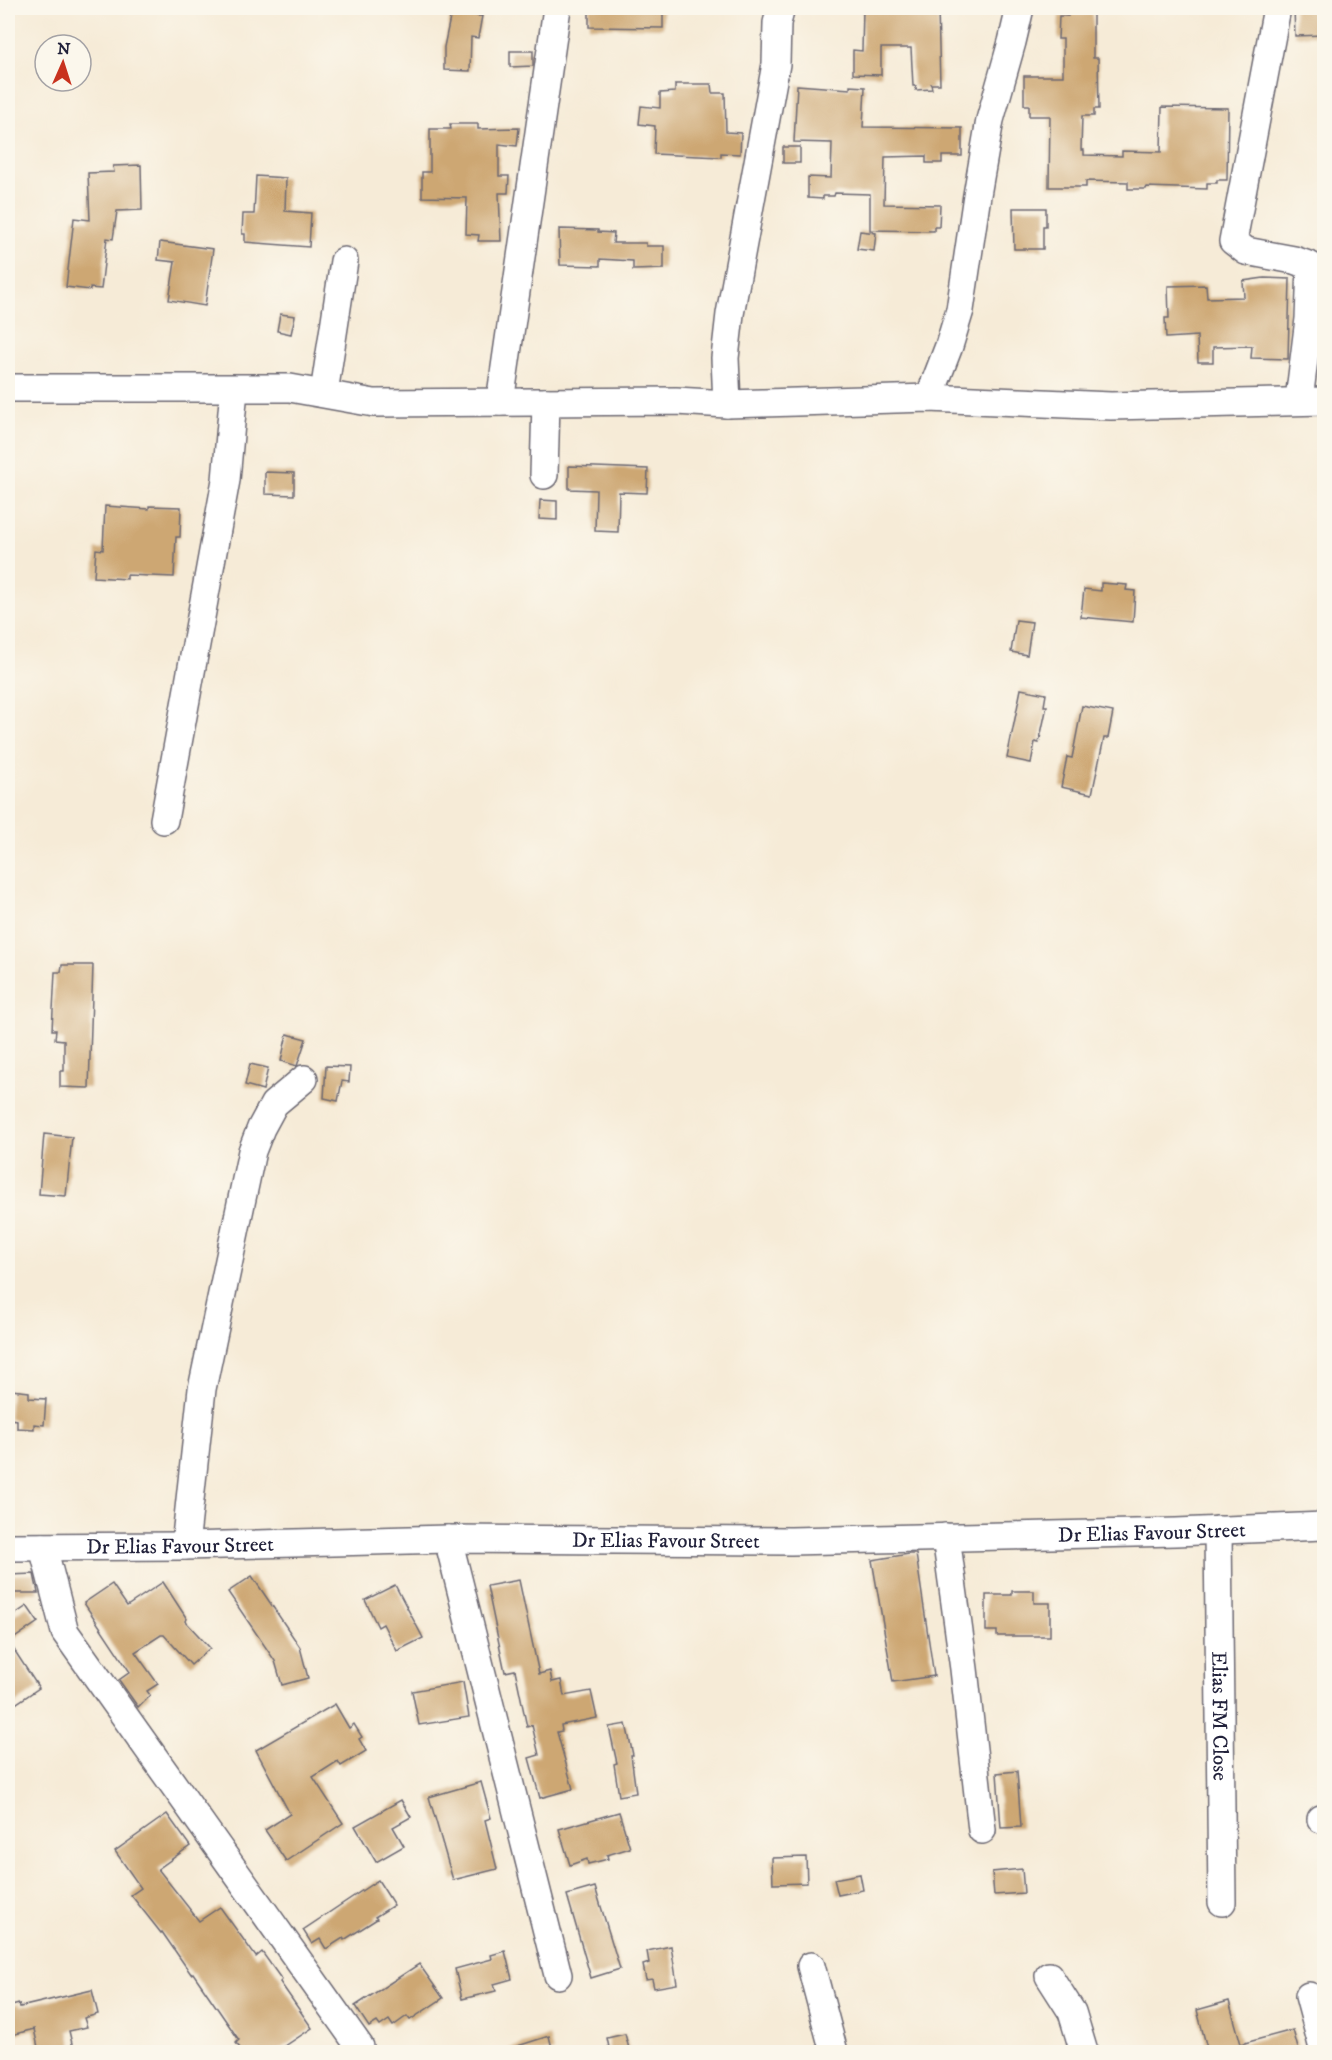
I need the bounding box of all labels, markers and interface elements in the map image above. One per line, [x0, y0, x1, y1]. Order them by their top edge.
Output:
north arrow [33, 33, 93, 93]
text: N [57, 39, 71, 59]
street label: Dr Elias Favour Street [1058, 1517, 1246, 1549]
street label: Dr Elias Favour Street [572, 1528, 760, 1555]
street label: Dr Elias Favour Street [86, 1532, 274, 1561]
street label: Elias FM Close [1205, 1651, 1233, 1781]

